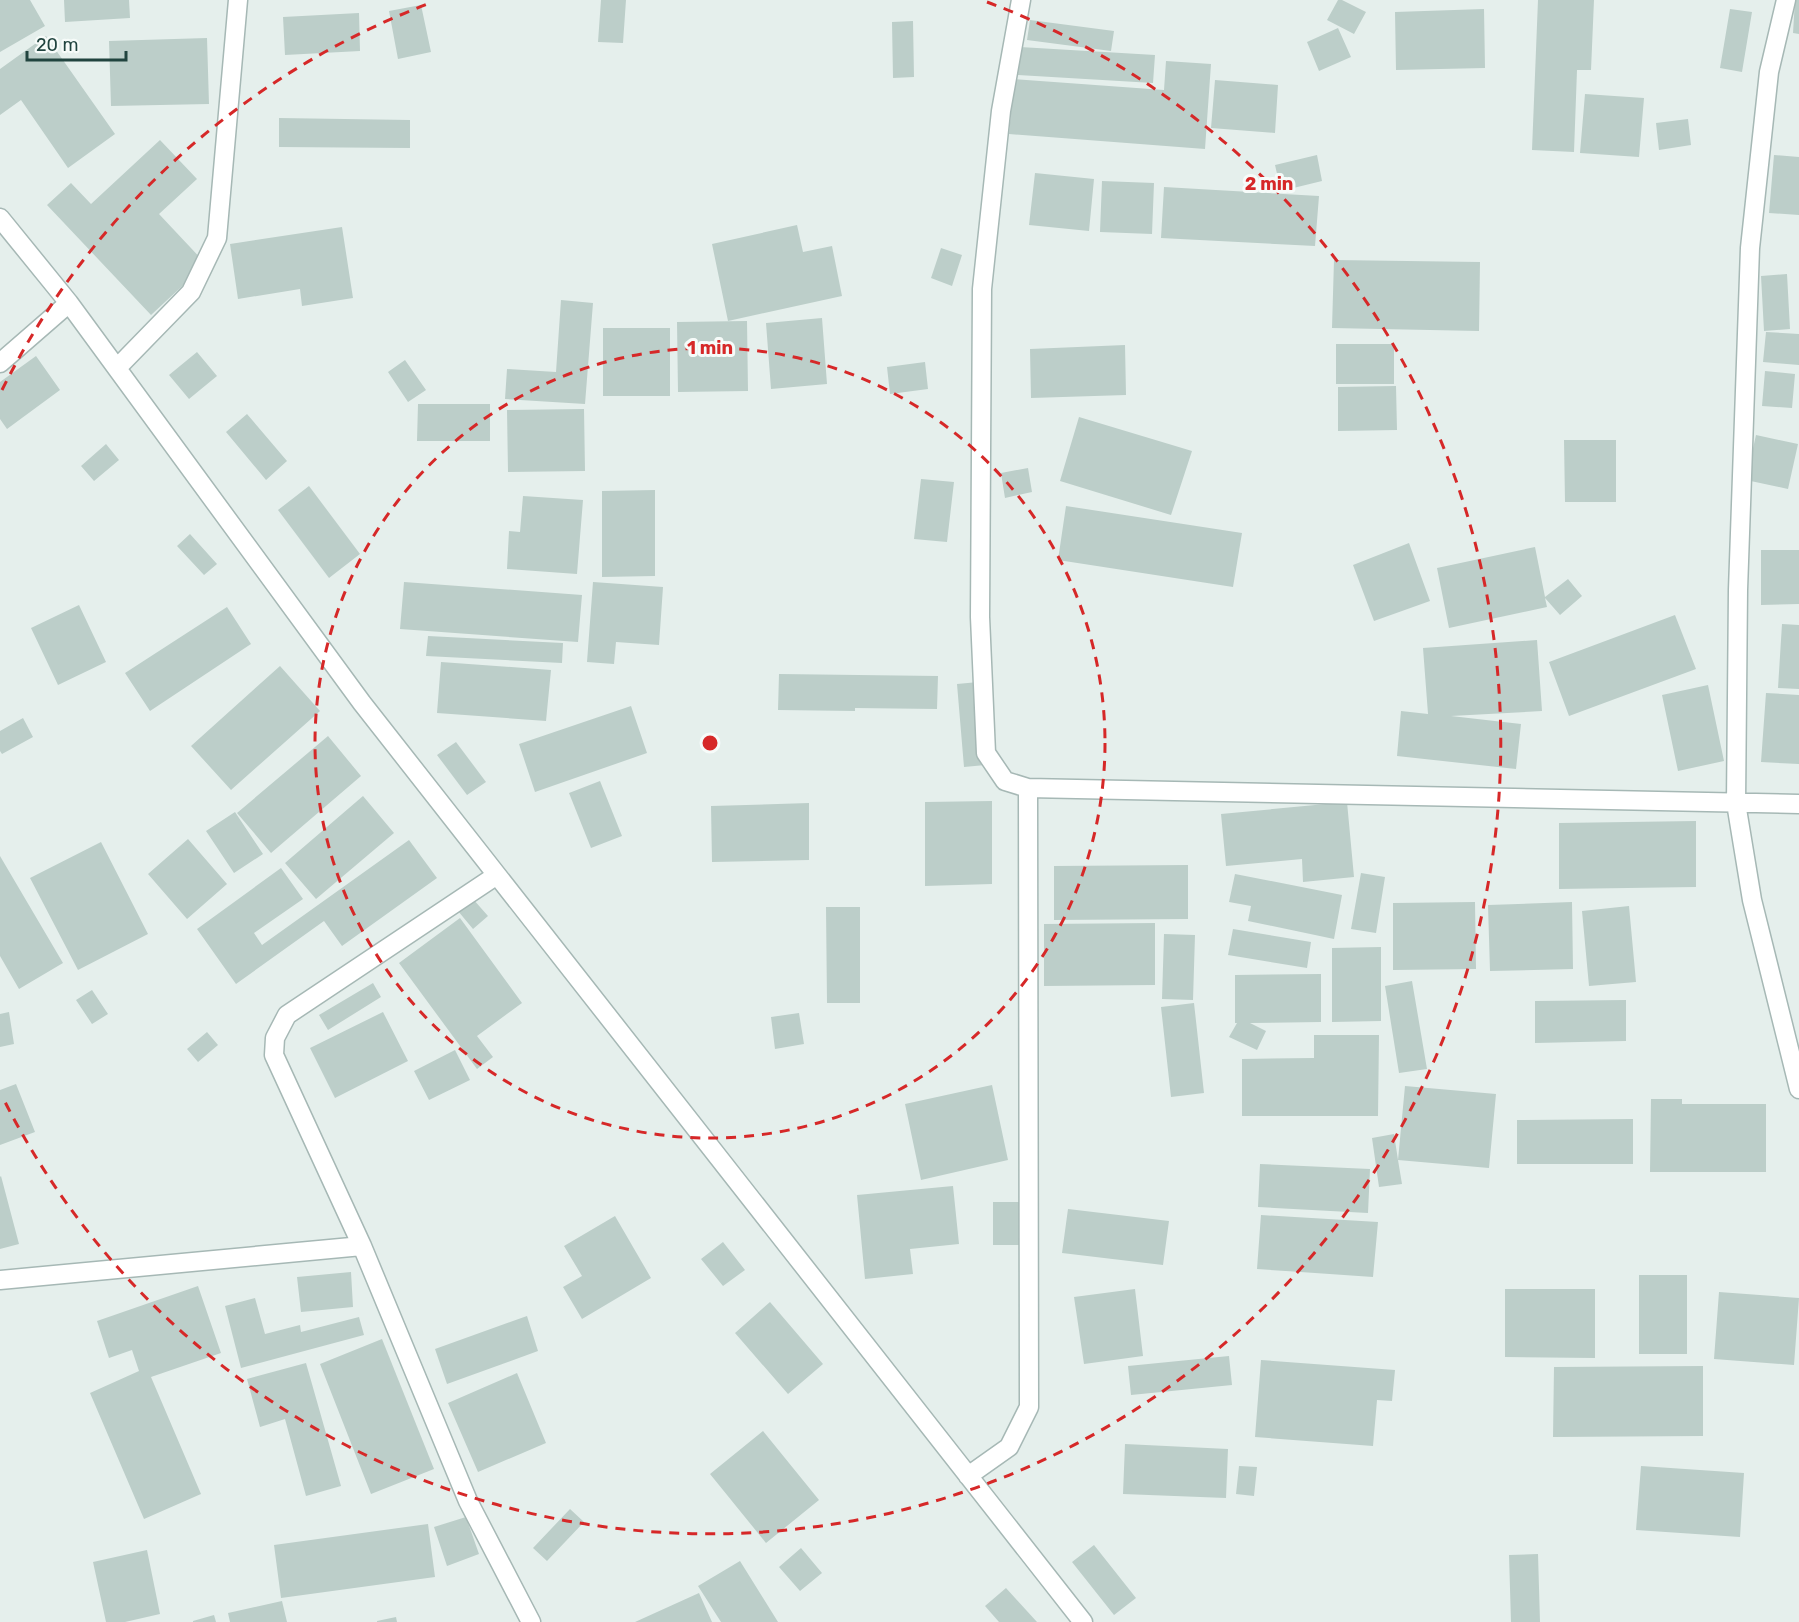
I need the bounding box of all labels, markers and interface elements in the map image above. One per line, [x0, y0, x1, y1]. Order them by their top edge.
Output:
scale bar [27, 24, 126, 62]
text: 20 m [36, 34, 78, 56]
text: 2 min [1245, 173, 1293, 195]
text: 1 min [687, 337, 733, 359]
centre of rings [700, 733, 720, 753]

